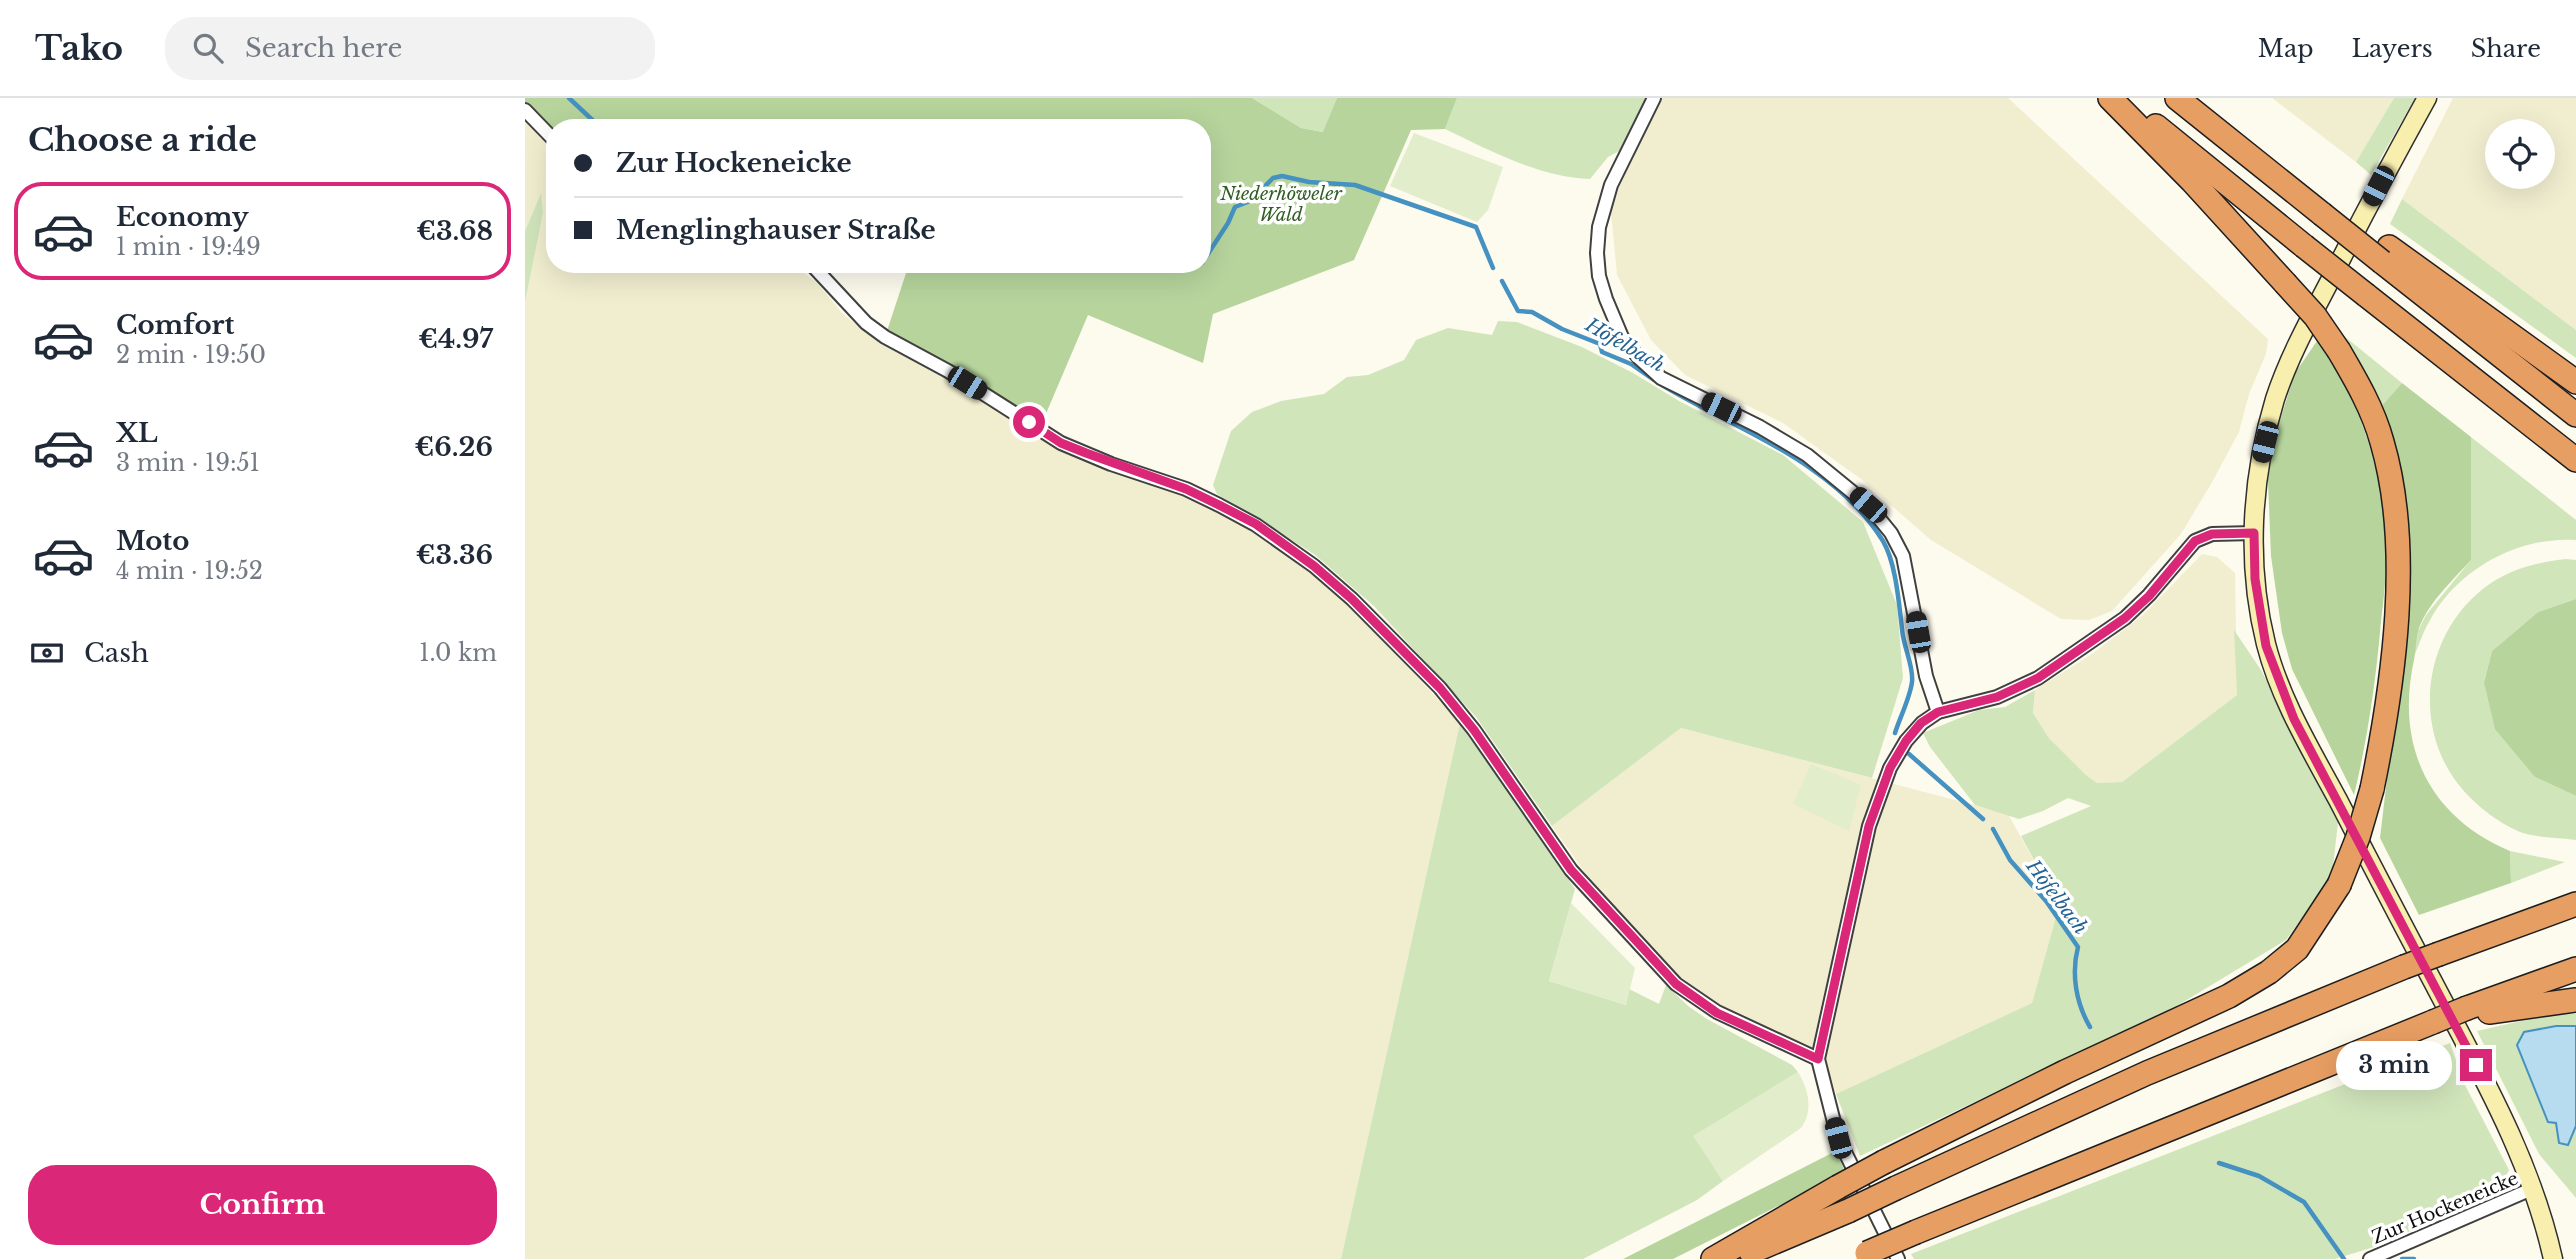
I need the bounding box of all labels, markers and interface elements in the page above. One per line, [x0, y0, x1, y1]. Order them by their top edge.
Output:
search box [165, 17, 655, 80]
text: Tako [35, 28, 123, 69]
icon: search [189, 29, 227, 67]
text: Search here [245, 32, 402, 64]
text: Map [2258, 34, 2314, 63]
text: Layers [2352, 34, 2433, 63]
text: Share [2471, 34, 2541, 63]
map controls [2485, 119, 2555, 189]
button: locate [2485, 119, 2555, 189]
text: Choose a ride [28, 120, 257, 160]
text: Zur Hockeneicke [616, 147, 852, 179]
car [2360, 163, 2397, 209]
park label: Niederhöweler Wald [1219, 183, 1342, 226]
icon: car [32, 200, 95, 263]
text: Economy [116, 201, 249, 233]
text: Menglinghauser Straße [616, 214, 936, 246]
text: €3.68 [416, 215, 493, 247]
text: 1 min · 19:49 [116, 233, 261, 261]
icon: car [32, 308, 95, 371]
text: Comfort [116, 309, 234, 341]
water label: Höfelbach [1581, 313, 1669, 377]
text: €4.97 [418, 323, 493, 355]
text: 2 min · 19:50 [116, 341, 266, 369]
car [944, 363, 991, 403]
car [1698, 389, 1745, 427]
route start [1013, 406, 1045, 438]
icon: car [32, 416, 95, 479]
text: XL [116, 417, 158, 449]
car [2250, 419, 2281, 465]
text: €6.26 [414, 431, 493, 463]
text: 3 min · 19:51 [116, 449, 260, 477]
car [1846, 483, 1891, 527]
icon: car [32, 524, 95, 587]
text: Moto [116, 525, 189, 557]
text: €3.36 [416, 539, 493, 571]
text: 4 min · 19:52 [116, 557, 263, 585]
car [1905, 609, 1932, 655]
icon: cash [28, 634, 66, 672]
text: Cash [84, 637, 149, 669]
text: 1.0 km [419, 639, 497, 667]
water label: Höfelbach [2021, 854, 2093, 939]
callout: 3 min [2336, 1040, 2451, 1090]
route end [2460, 1049, 2492, 1081]
text: 3 min [2358, 1051, 2430, 1079]
car [1823, 1115, 1854, 1161]
button: Confirm [28, 1165, 497, 1245]
street label: Zur Hockeneicke [2369, 1167, 2521, 1249]

